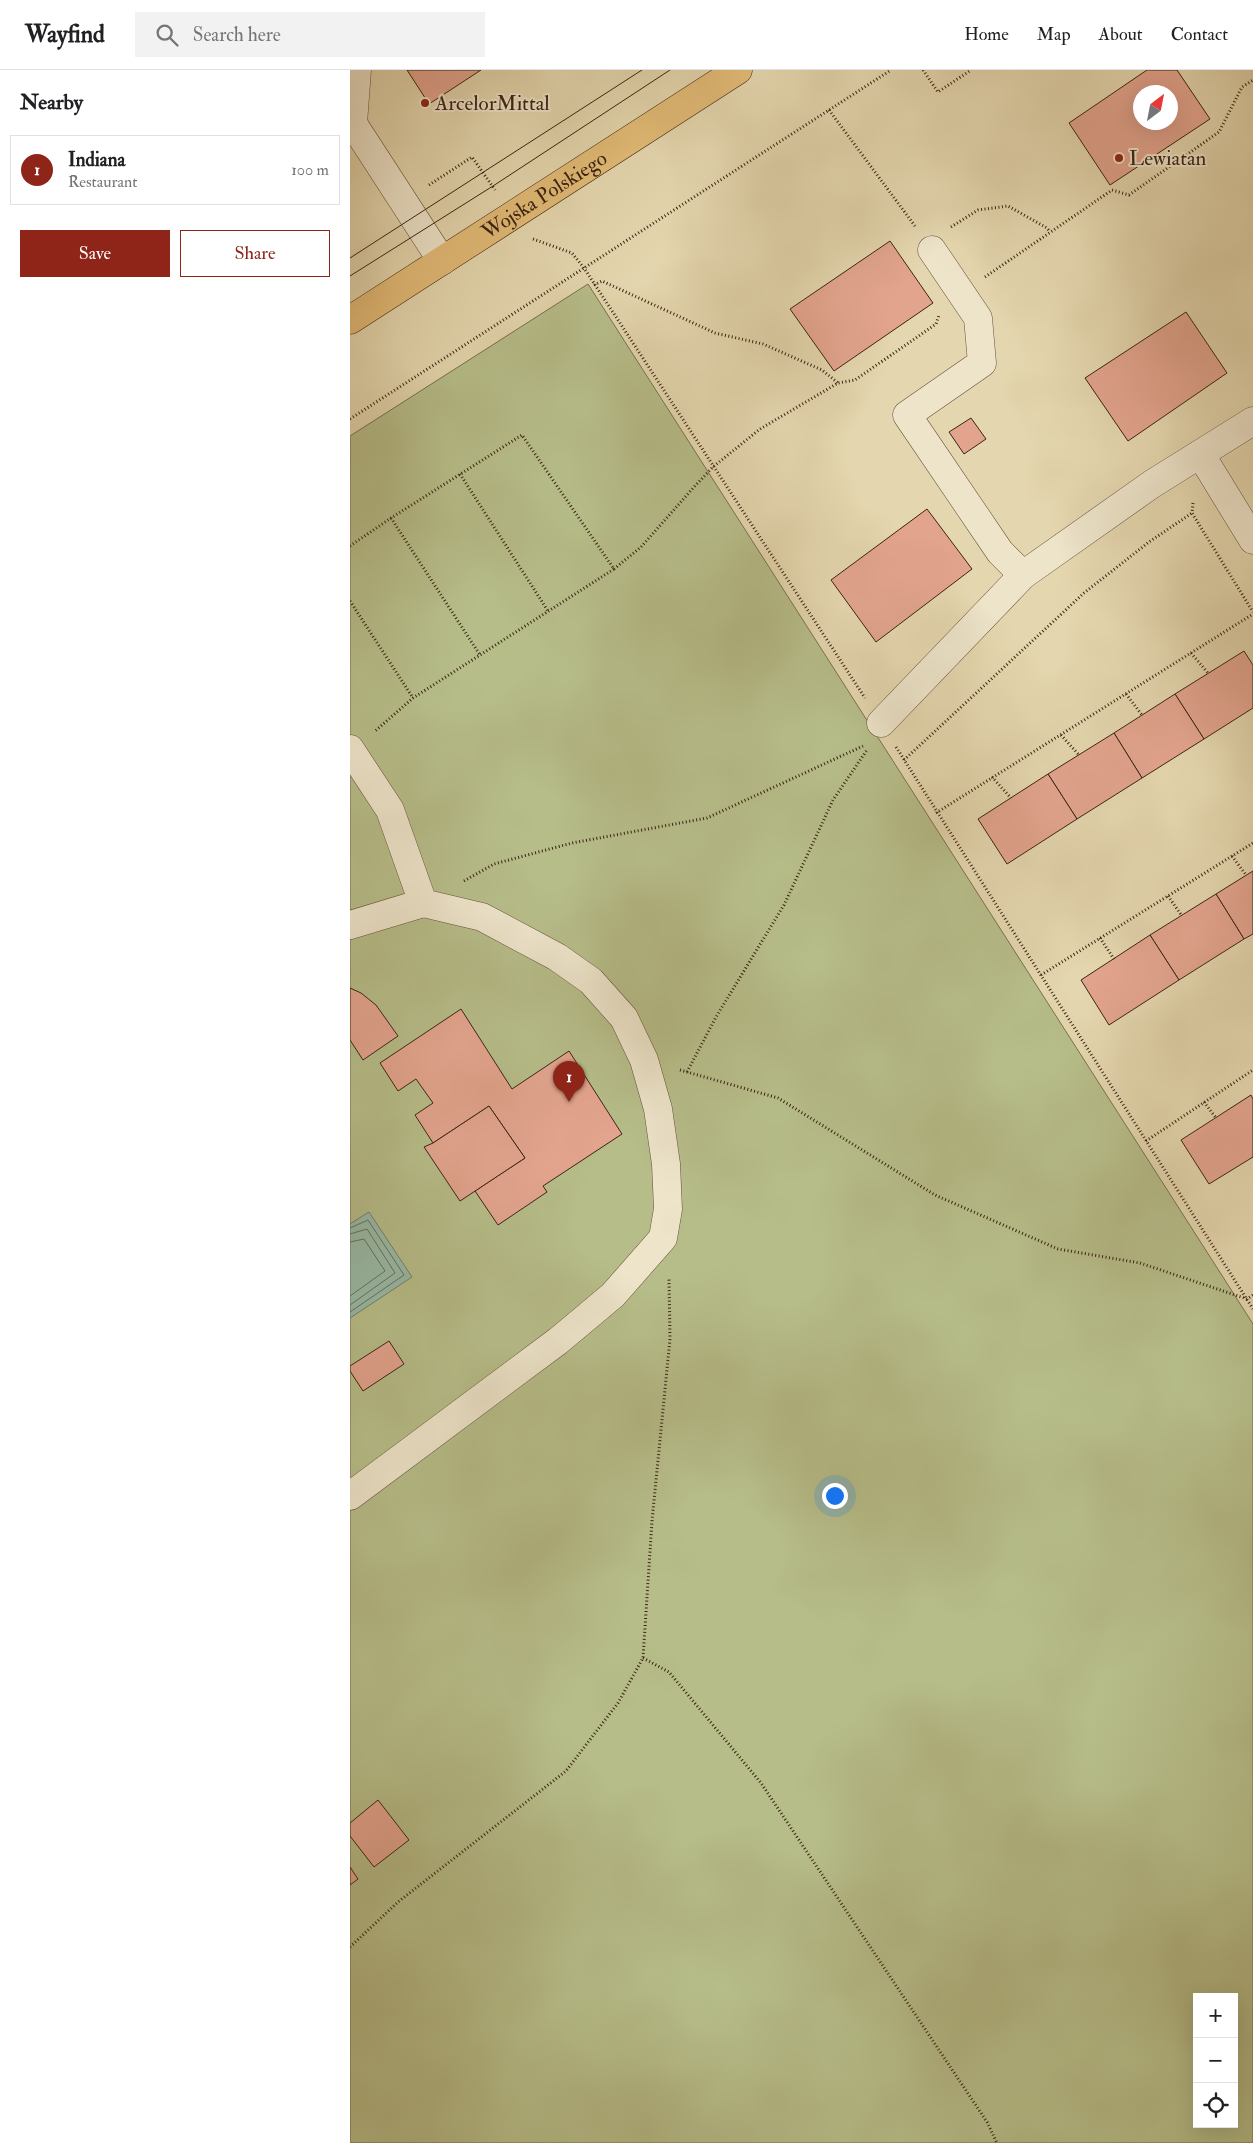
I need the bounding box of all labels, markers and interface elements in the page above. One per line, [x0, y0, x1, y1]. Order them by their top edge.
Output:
search box [135, 12, 485, 57]
text: Wayfind [25, 19, 105, 50]
icon: search [153, 21, 181, 49]
text: Search here [193, 23, 281, 47]
text: Home [964, 23, 1009, 46]
text: Map [1037, 23, 1071, 46]
text: About [1099, 23, 1143, 46]
text: Contact [1171, 23, 1228, 46]
north arrow [1133, 85, 1178, 130]
text: Nearby [20, 89, 83, 116]
place label: ArcelorMittal [434, 90, 550, 117]
marker: ArcelorMittal [419, 97, 431, 109]
street label: Wojska Polskiego [476, 145, 612, 246]
place label: Lewiatan [1129, 145, 1207, 172]
text: Indiana [68, 148, 125, 172]
marker: Lewiatan [1113, 152, 1125, 164]
text: 1 [34, 160, 40, 180]
text: 100 m [291, 160, 329, 180]
text: Restaurant [68, 172, 137, 192]
button: Save [20, 230, 170, 277]
button: Share [180, 230, 330, 277]
pin: 1 [553, 1061, 585, 1102]
your location [822, 1483, 848, 1509]
map controls [1193, 1993, 1238, 2128]
button: + [1193, 1993, 1238, 2038]
button: − [1193, 2038, 1238, 2083]
button: locate [1193, 2083, 1238, 2128]

